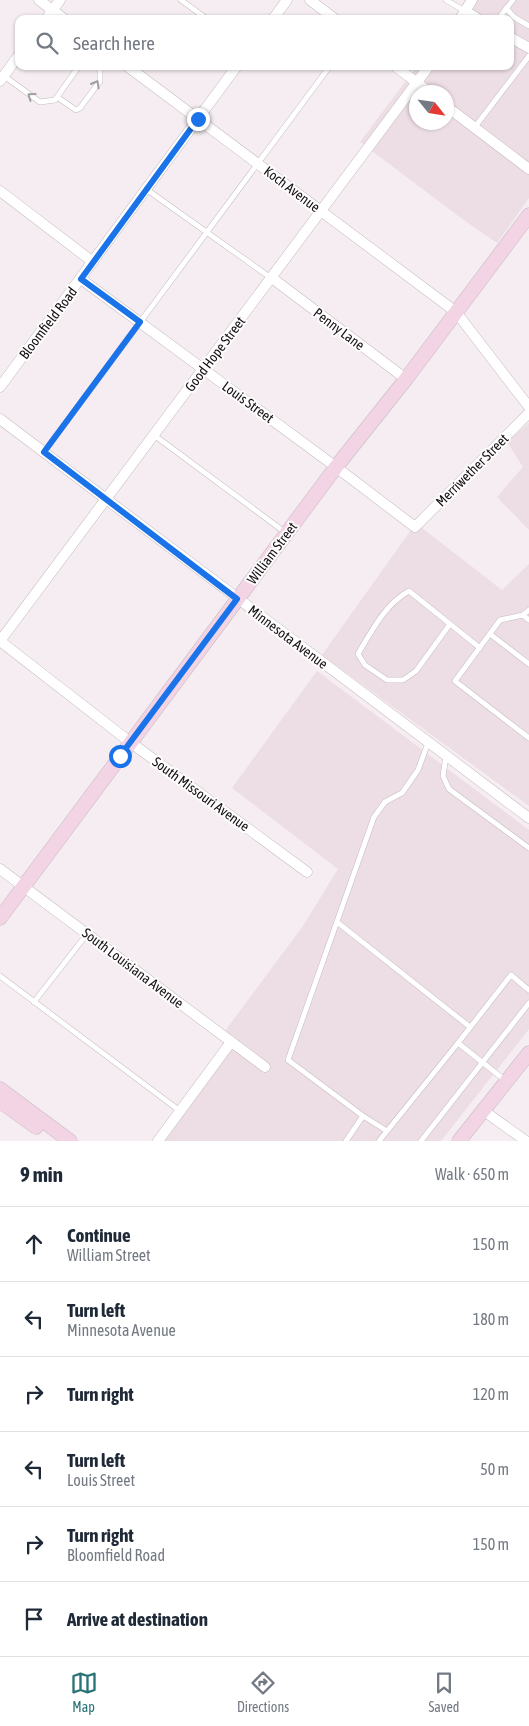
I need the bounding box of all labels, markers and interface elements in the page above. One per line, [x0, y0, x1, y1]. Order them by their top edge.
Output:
search box [15, 15, 514, 70]
icon: search [33, 29, 61, 57]
text: Search here [73, 32, 155, 54]
one-way arrow [90, 81, 100, 90]
north arrow [409, 85, 454, 130]
one-way arrow [27, 93, 37, 102]
route end [187, 108, 210, 131]
street label: Koch Avenue [261, 163, 323, 215]
street label: Bloomfield Road [16, 284, 80, 362]
street label: Penny Lane [310, 305, 368, 353]
street label: Good Hope Street [182, 313, 248, 395]
street label: Louis Street [219, 378, 277, 426]
street label: Merriwether Street [432, 430, 512, 510]
street label: William Street [244, 519, 300, 587]
street label: Minnesota Avenue [245, 602, 331, 672]
route start [109, 745, 132, 768]
street label: South Missouri Avenue [149, 753, 253, 835]
street label: South Louisiana Avenue [79, 925, 187, 1011]
text: 9 min [20, 1162, 63, 1186]
text: Walk · 650 m [435, 1165, 509, 1183]
text: Continue [67, 1224, 131, 1246]
icon: ahead [20, 1230, 48, 1258]
text: 150 m [473, 1235, 509, 1253]
text: William Street [67, 1246, 151, 1264]
text: Turn left [67, 1299, 125, 1321]
icon: left [20, 1305, 48, 1333]
text: 180 m [473, 1310, 509, 1328]
text: Minnesota Avenue [67, 1321, 176, 1339]
icon: right [20, 1380, 48, 1408]
text: Turn right [67, 1383, 134, 1405]
text: 120 m [473, 1385, 509, 1403]
text: Turn left [67, 1449, 125, 1471]
icon: left [20, 1455, 48, 1483]
text: 50 m [480, 1460, 509, 1478]
text: Louis Street [67, 1471, 135, 1489]
text: Turn right [67, 1524, 134, 1546]
icon: right [20, 1530, 48, 1558]
text: 150 m [473, 1535, 509, 1553]
text: Bloomfield Road [67, 1546, 165, 1564]
icon: arrive [20, 1605, 48, 1633]
text: Arrive at destination [67, 1608, 208, 1630]
tab: Map [70, 1669, 98, 1715]
tab: Directions [237, 1669, 289, 1715]
tab: Saved [428, 1669, 459, 1715]

